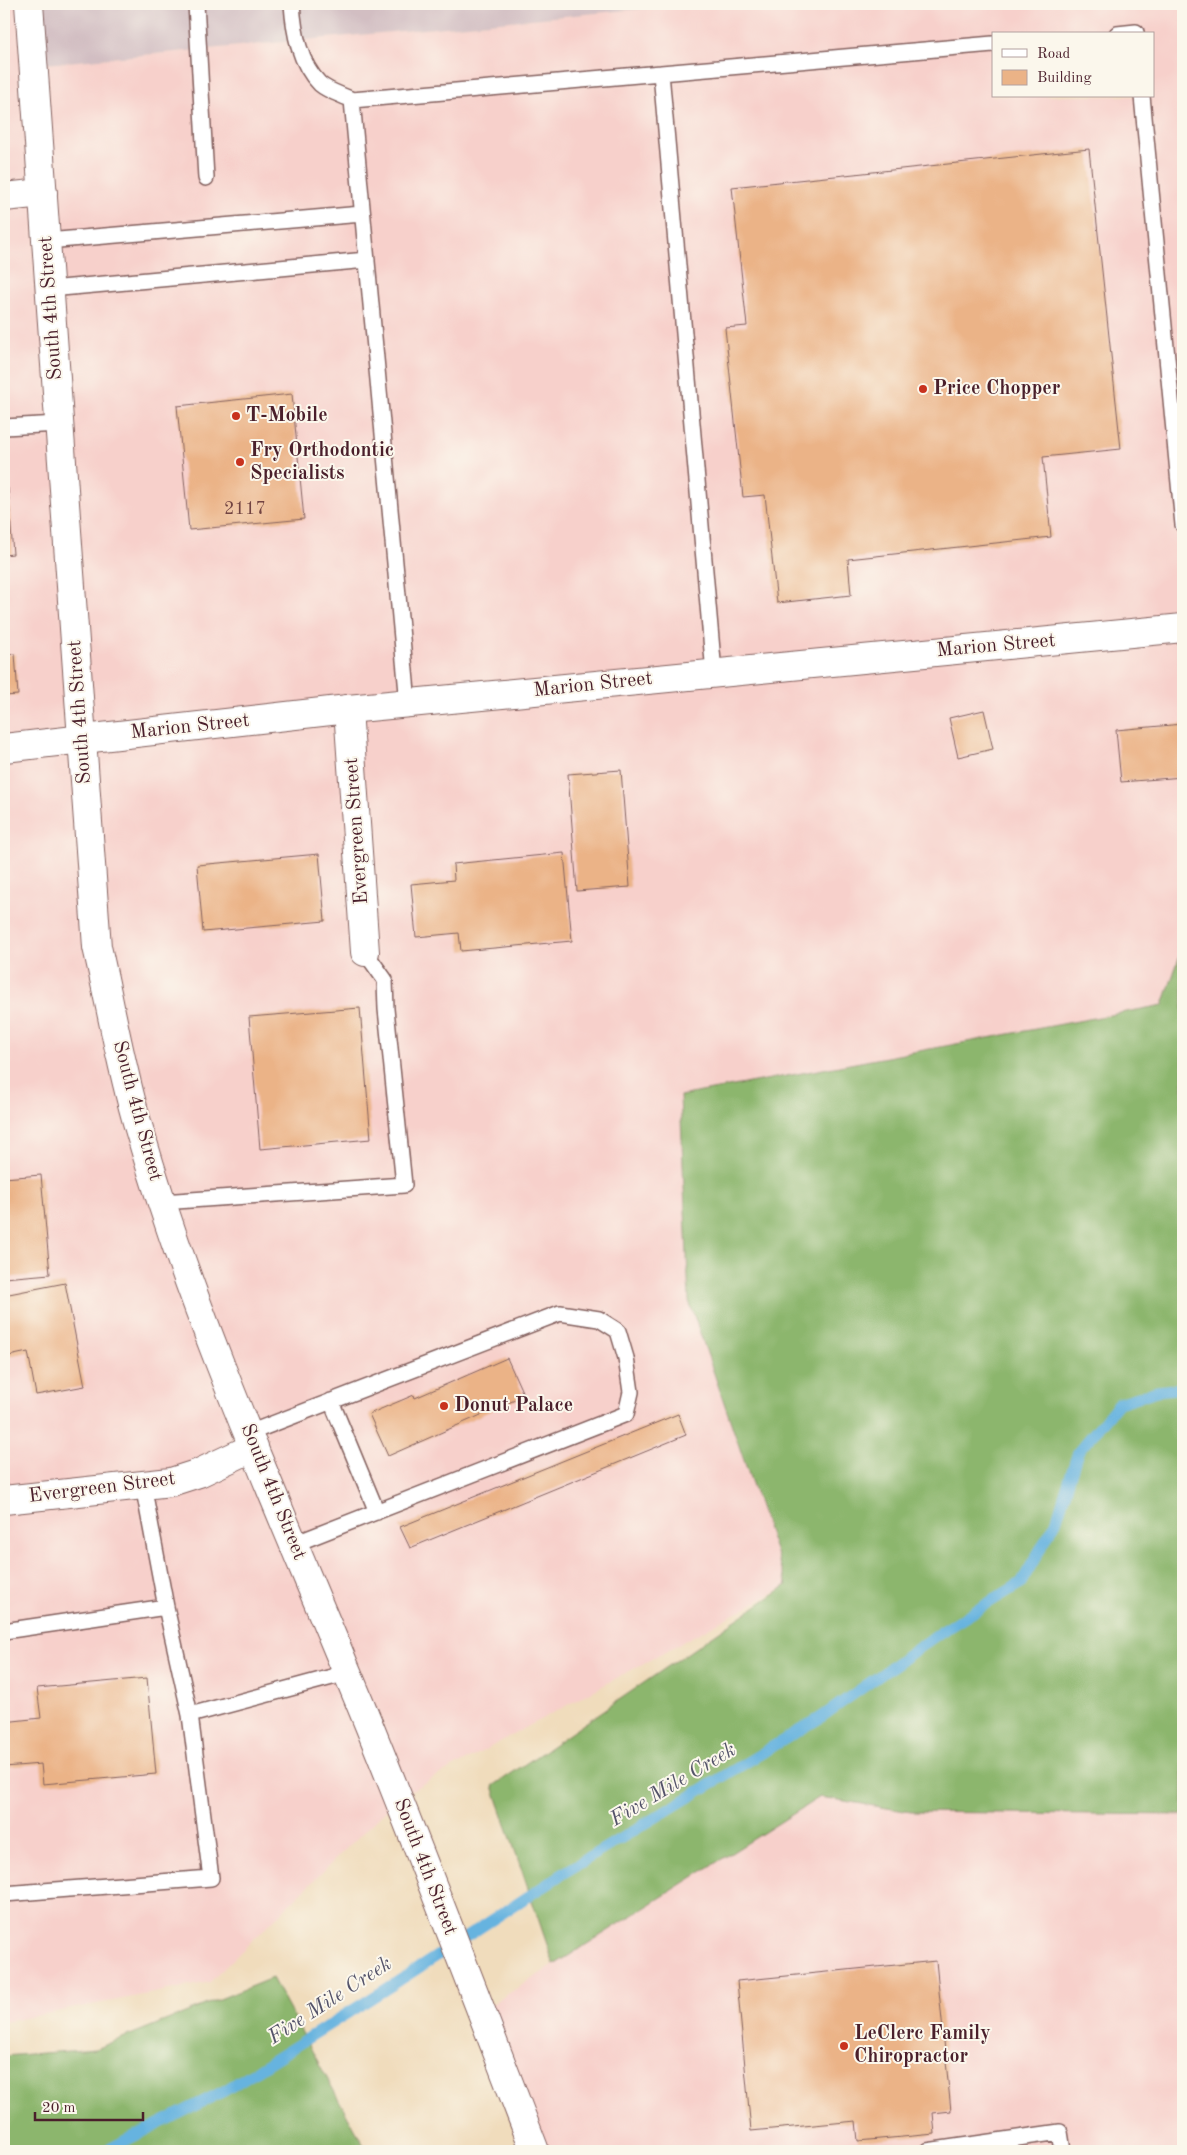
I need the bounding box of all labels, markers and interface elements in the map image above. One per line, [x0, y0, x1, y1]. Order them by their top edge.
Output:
legend [992, 32, 1154, 98]
text: Road [1037, 47, 1071, 62]
text: Building [1037, 71, 1092, 86]
street label: South 4th Street [36, 235, 66, 381]
place label: Price Chopper [933, 379, 1061, 399]
marker: Price Chopper [917, 383, 929, 395]
place label: T-Mobile [246, 406, 328, 426]
marker: T-Mobile [230, 410, 242, 422]
place label: Fry Orthodontic Specialists [250, 441, 394, 484]
marker: Fry Orthodontic Specialists [234, 456, 246, 468]
house number: 2117 [224, 500, 266, 518]
street label: Marion Street [936, 631, 1056, 661]
street label: South 4th Street [65, 639, 95, 785]
street label: Marion Street [533, 669, 653, 701]
street label: Marion Street [130, 711, 250, 743]
street label: Evergreen Street [342, 757, 372, 905]
street label: South 4th Street [109, 1039, 165, 1183]
place label: Donut Palace [454, 1396, 573, 1416]
marker: Donut Palace [438, 1400, 450, 1412]
street label: South 4th Street [237, 1421, 309, 1563]
street label: Evergreen Street [28, 1469, 176, 1507]
water label: Five Mile Creek [606, 1739, 740, 1831]
street label: South 4th Street [390, 1796, 460, 1938]
water label: Five Mile Creek [264, 1953, 396, 2049]
place label: LeClerc Family Chiropractor [854, 2024, 991, 2067]
marker: LeClerc Family Chiropractor [838, 2040, 850, 2052]
scale bar [35, 2090, 142, 2122]
text: 20 m [42, 2101, 76, 2116]

